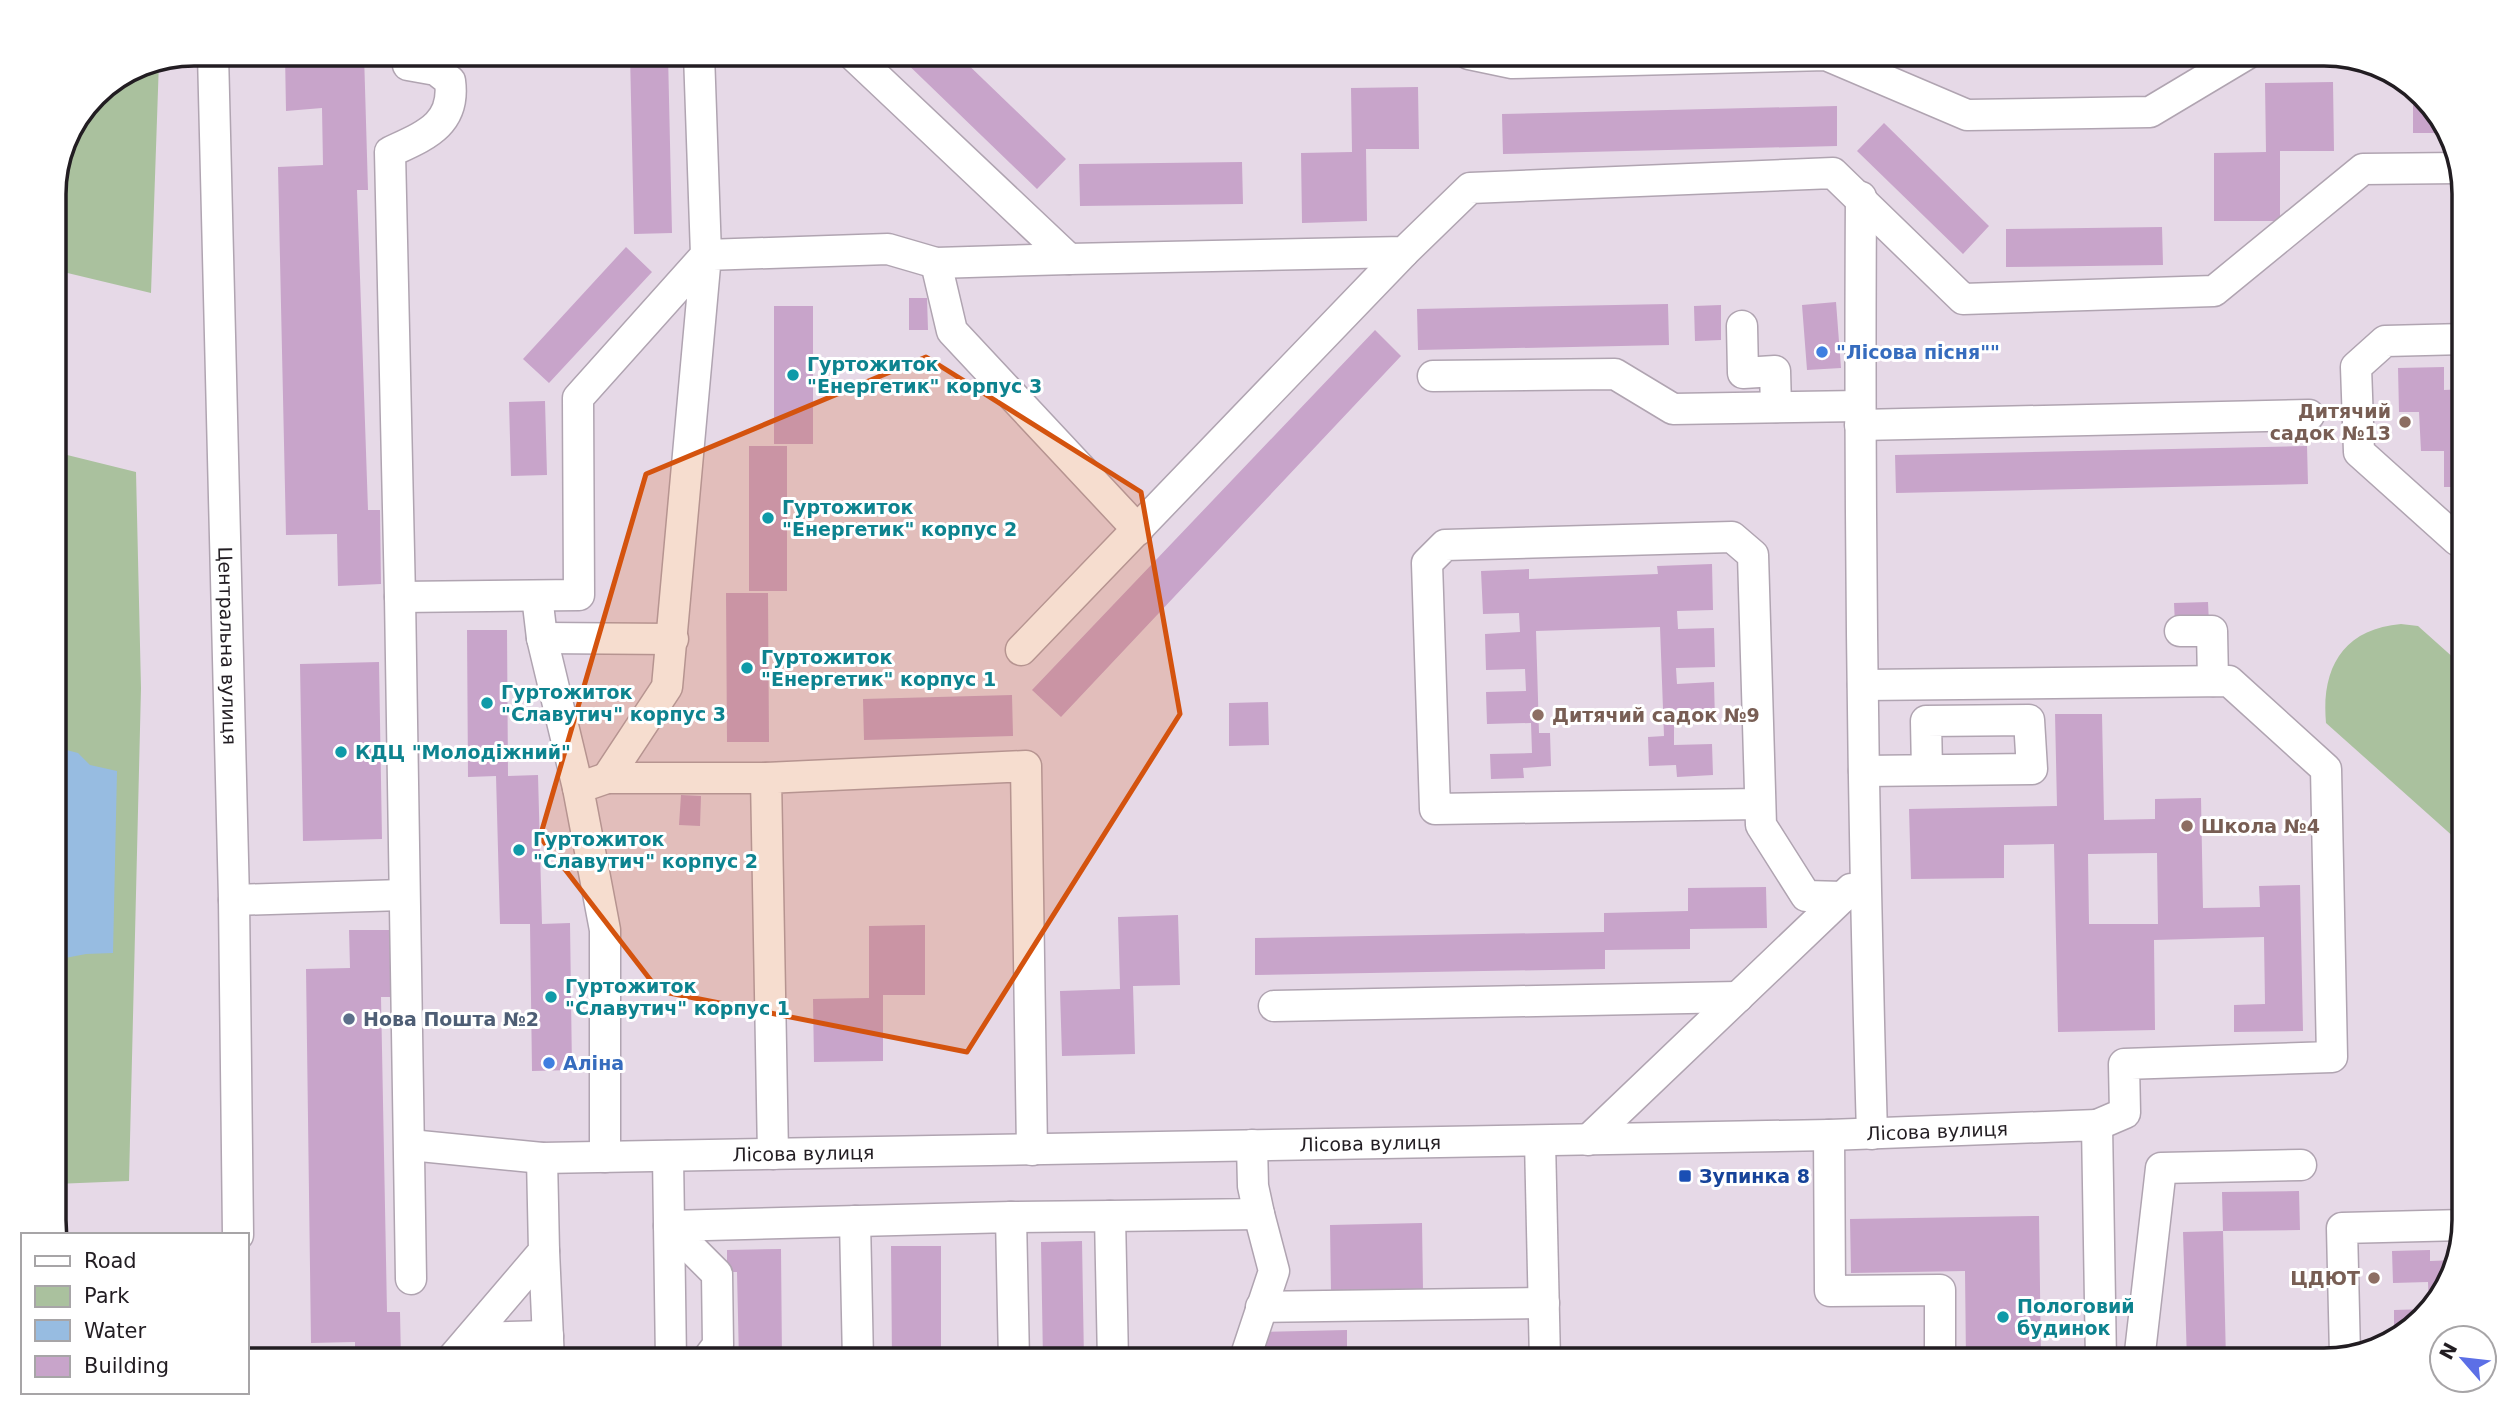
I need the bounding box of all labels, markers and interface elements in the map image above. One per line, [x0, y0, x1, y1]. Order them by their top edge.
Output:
place label: "Лісова пісня"" [1836, 341, 2000, 363]
marker: "Лісова пісня"" [1814, 344, 1830, 360]
place label: Гуртожиток "Енергетик" корпус 3 [807, 353, 1042, 397]
marker: Гуртожиток "Енергетик" корпус 3 [785, 367, 801, 383]
place label: Дитячий садок №13 [2270, 400, 2391, 444]
marker: Дитячий садок №13 [2397, 414, 2413, 430]
place label: Гуртожиток "Енергетик" корпус 2 [782, 496, 1017, 540]
marker: Гуртожиток "Енергетик" корпус 2 [760, 510, 776, 526]
street label: Центральна вулиця [214, 546, 241, 745]
place label: Гуртожиток "Енергетик" корпус 1 [761, 646, 996, 690]
marker: Гуртожиток "Енергетик" корпус 1 [739, 660, 755, 676]
place label: Гуртожиток "Славутич" корпус 3 [501, 681, 726, 725]
marker: Гуртожиток "Славутич" корпус 3 [479, 695, 495, 711]
place label: Дитячий садок №9 [1552, 704, 1760, 726]
marker: Дитячий садок №9 [1530, 707, 1546, 723]
place label: КДЦ "Молодіжний" [355, 741, 571, 763]
marker: КДЦ "Молодіжний" [333, 744, 349, 760]
place label: Школа №4 [2201, 815, 2320, 837]
marker: Школа №4 [2179, 818, 2195, 834]
place label: Гуртожиток "Славутич" корпус 2 [533, 828, 758, 872]
marker: Гуртожиток "Славутич" корпус 2 [511, 842, 527, 858]
place label: Гуртожиток "Славутич" корпус 1 [565, 975, 790, 1019]
marker: Гуртожиток "Славутич" корпус 1 [543, 989, 559, 1005]
place label: Нова Пошта №2 [363, 1008, 539, 1030]
marker: Нова Пошта №2 [341, 1011, 357, 1027]
place label: Аліна [563, 1052, 624, 1074]
marker: Аліна [541, 1055, 557, 1071]
street label: Лісова вулиця [1866, 1117, 2008, 1145]
street label: Лісова вулиця [1299, 1131, 1441, 1155]
street label: Лісова вулиця [732, 1141, 874, 1166]
place label: Зупинка 8 [1699, 1165, 1810, 1187]
marker: Зупинка 8 [1677, 1168, 1693, 1184]
legend [21, 1233, 248, 1394]
text: Road [84, 1249, 137, 1273]
place label: ЦДЮТ [2290, 1267, 2360, 1289]
marker: ЦДЮТ [2366, 1270, 2382, 1286]
text: Park [84, 1284, 130, 1308]
place label: Пологовий будинок [2017, 1295, 2135, 1339]
marker: Пологовий будинок [1995, 1309, 2011, 1325]
text: Water [84, 1319, 146, 1343]
north arrow [2428, 1324, 2498, 1394]
text: N [2435, 1339, 2461, 1363]
text: Building [84, 1354, 169, 1378]

